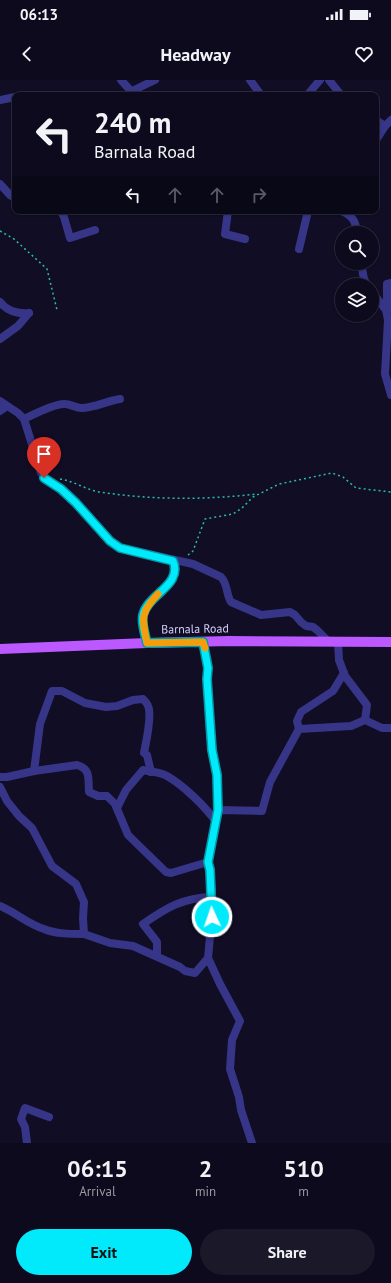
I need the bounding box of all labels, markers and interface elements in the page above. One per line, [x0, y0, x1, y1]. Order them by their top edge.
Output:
text: 06:13 [20, 5, 58, 24]
icon: back [16, 43, 38, 65]
text: Headway [160, 43, 231, 66]
icon: heart [353, 43, 375, 65]
text: 240 m [94, 104, 171, 141]
icon: left [28, 108, 80, 160]
text: Barnala Road [94, 140, 195, 163]
icon: left [122, 184, 144, 206]
icon: ahead [164, 184, 186, 206]
icon: ahead [206, 184, 228, 206]
icon: right [248, 184, 270, 206]
map controls [335, 226, 379, 322]
button: search [335, 226, 379, 270]
button: layers [335, 278, 379, 322]
pin [27, 437, 61, 478]
icon: arrive [33, 443, 55, 465]
street label: Barnala Road [161, 620, 229, 637]
position arrow [191, 896, 233, 938]
text: 06:15 [67, 1153, 128, 1184]
text: 2 [199, 1153, 212, 1184]
text: 510 [283, 1153, 324, 1184]
text: Arrival [79, 1183, 116, 1200]
text: min [195, 1183, 216, 1200]
text: m [298, 1183, 309, 1200]
button: Exit [16, 1229, 192, 1275]
button: Share [200, 1229, 375, 1275]

